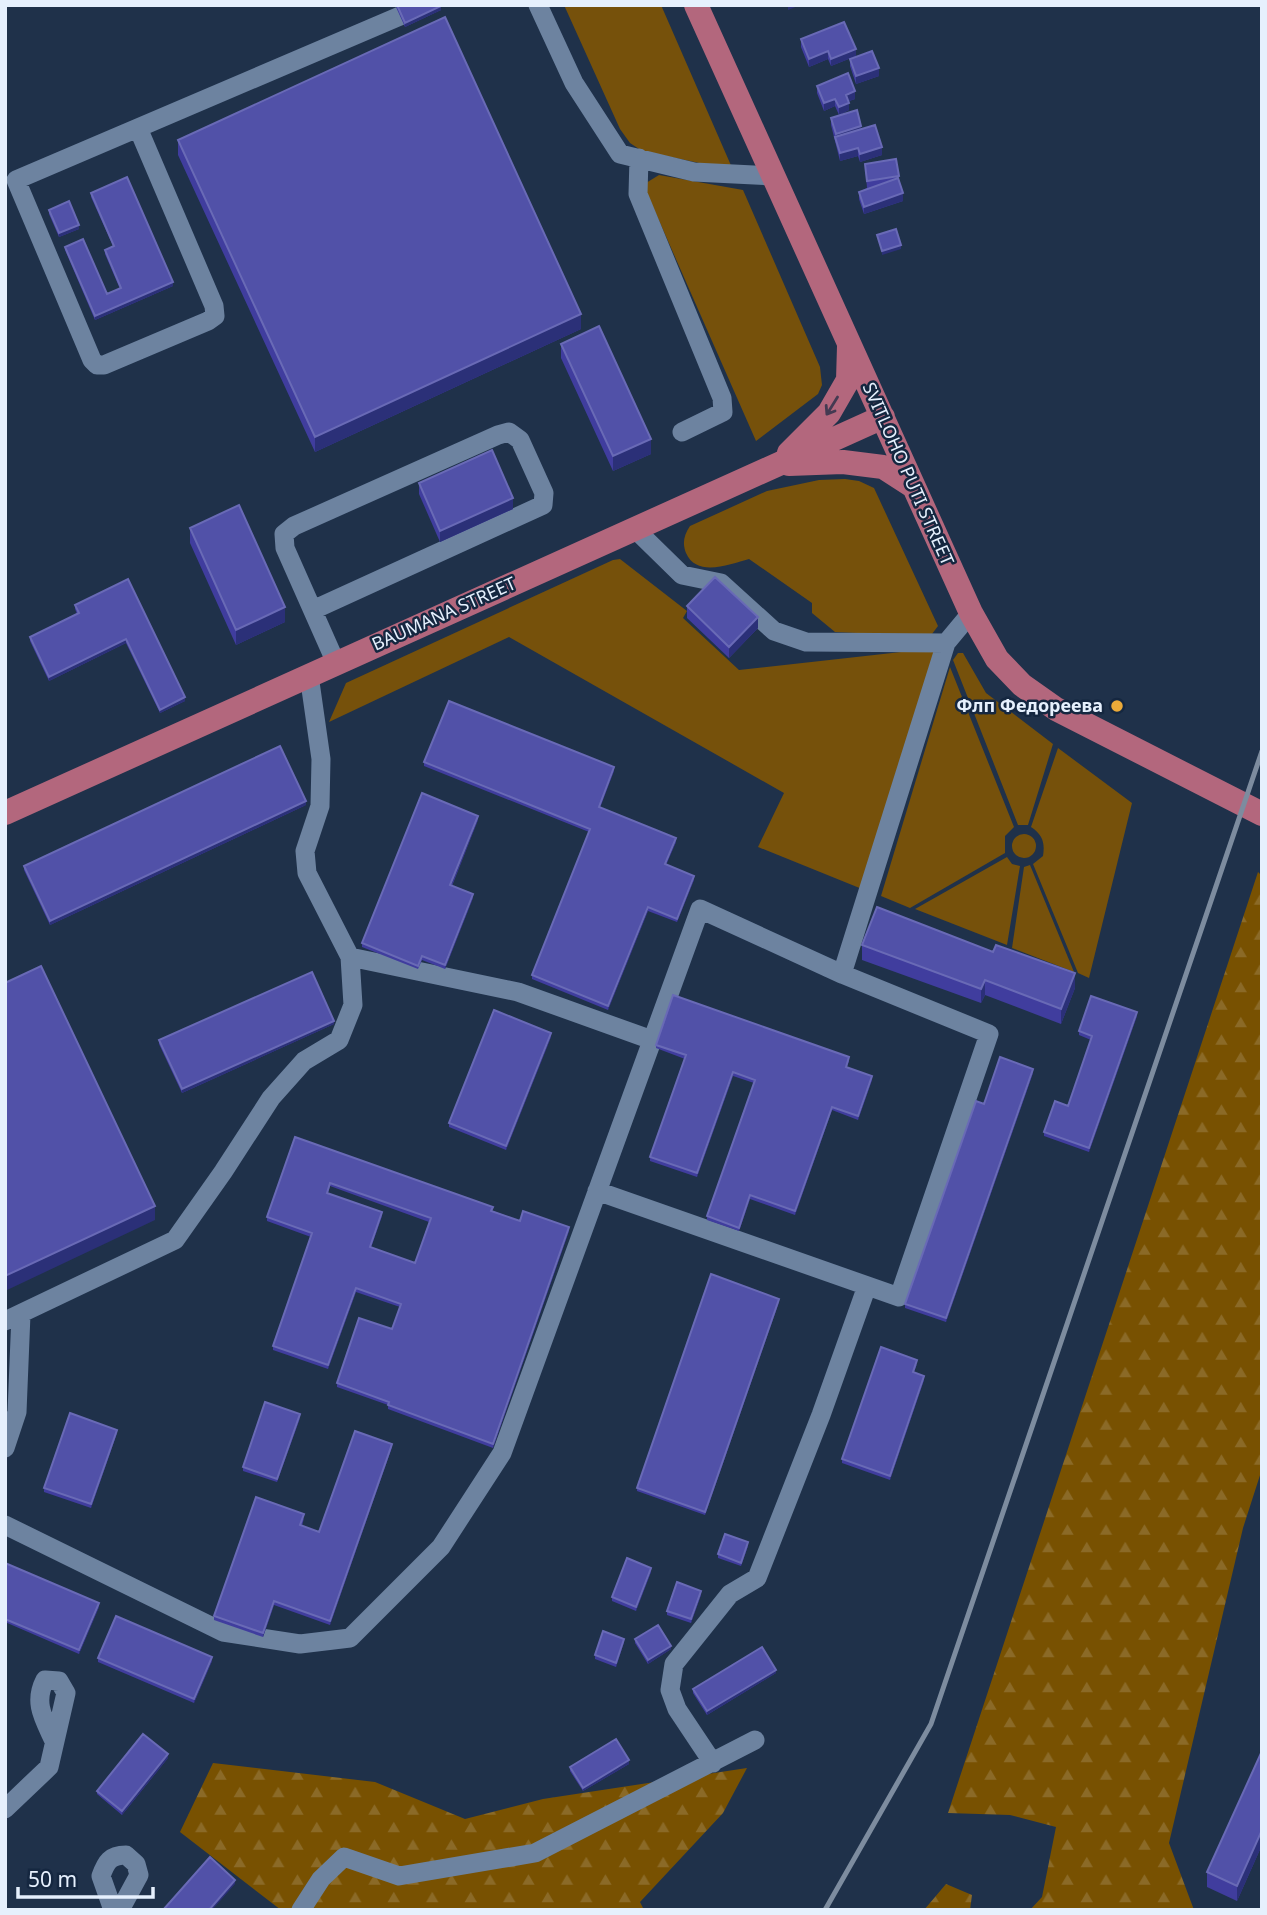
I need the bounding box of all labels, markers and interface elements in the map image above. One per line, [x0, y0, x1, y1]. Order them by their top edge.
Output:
street label: SVITLOHO PUTI STREET [858, 378, 960, 569]
one-way arrow [825, 396, 840, 415]
street label: BAUMANA STREET [368, 571, 519, 656]
place label: Флп Федореева [956, 693, 1103, 717]
marker: Флп Федореева [1109, 698, 1125, 714]
scale bar [18, 1856, 152, 1900]
text: 50 m [28, 1865, 77, 1893]

